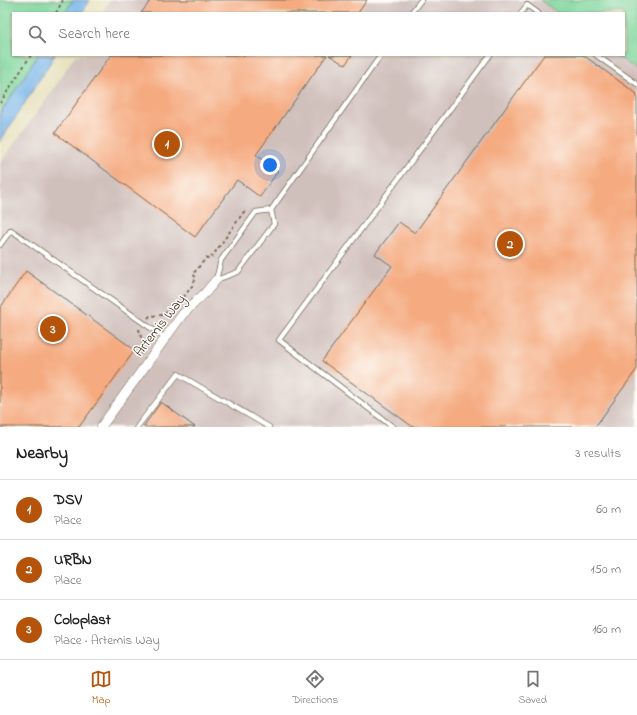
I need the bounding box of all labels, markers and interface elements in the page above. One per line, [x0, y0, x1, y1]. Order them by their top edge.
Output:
search box [12, 12, 625, 56]
icon: search [26, 23, 48, 45]
text: Search here [58, 23, 130, 45]
pin: 1 [154, 129, 180, 159]
your location [260, 155, 280, 175]
pin: 2 [497, 229, 523, 259]
street label: Artemis Way [129, 290, 192, 362]
pin: 3 [40, 314, 66, 344]
text: Nearby [16, 441, 68, 466]
text: 3 results [575, 444, 621, 463]
text: DSV [54, 489, 82, 511]
text: 1 [27, 500, 31, 519]
text: 60 m [596, 500, 621, 519]
text: Place [54, 511, 82, 530]
text: URBN [54, 549, 92, 571]
text: 2 [26, 560, 32, 579]
text: 150 m [590, 560, 621, 579]
text: Place [54, 571, 82, 590]
text: Coloplast [54, 609, 111, 631]
text: 3 [26, 620, 32, 639]
text: 160 m [592, 620, 621, 639]
text: Place · Artemis Way [54, 631, 160, 650]
tab: Map [90, 668, 112, 708]
tab: Directions [292, 668, 338, 708]
tab: Saved [518, 668, 547, 708]

